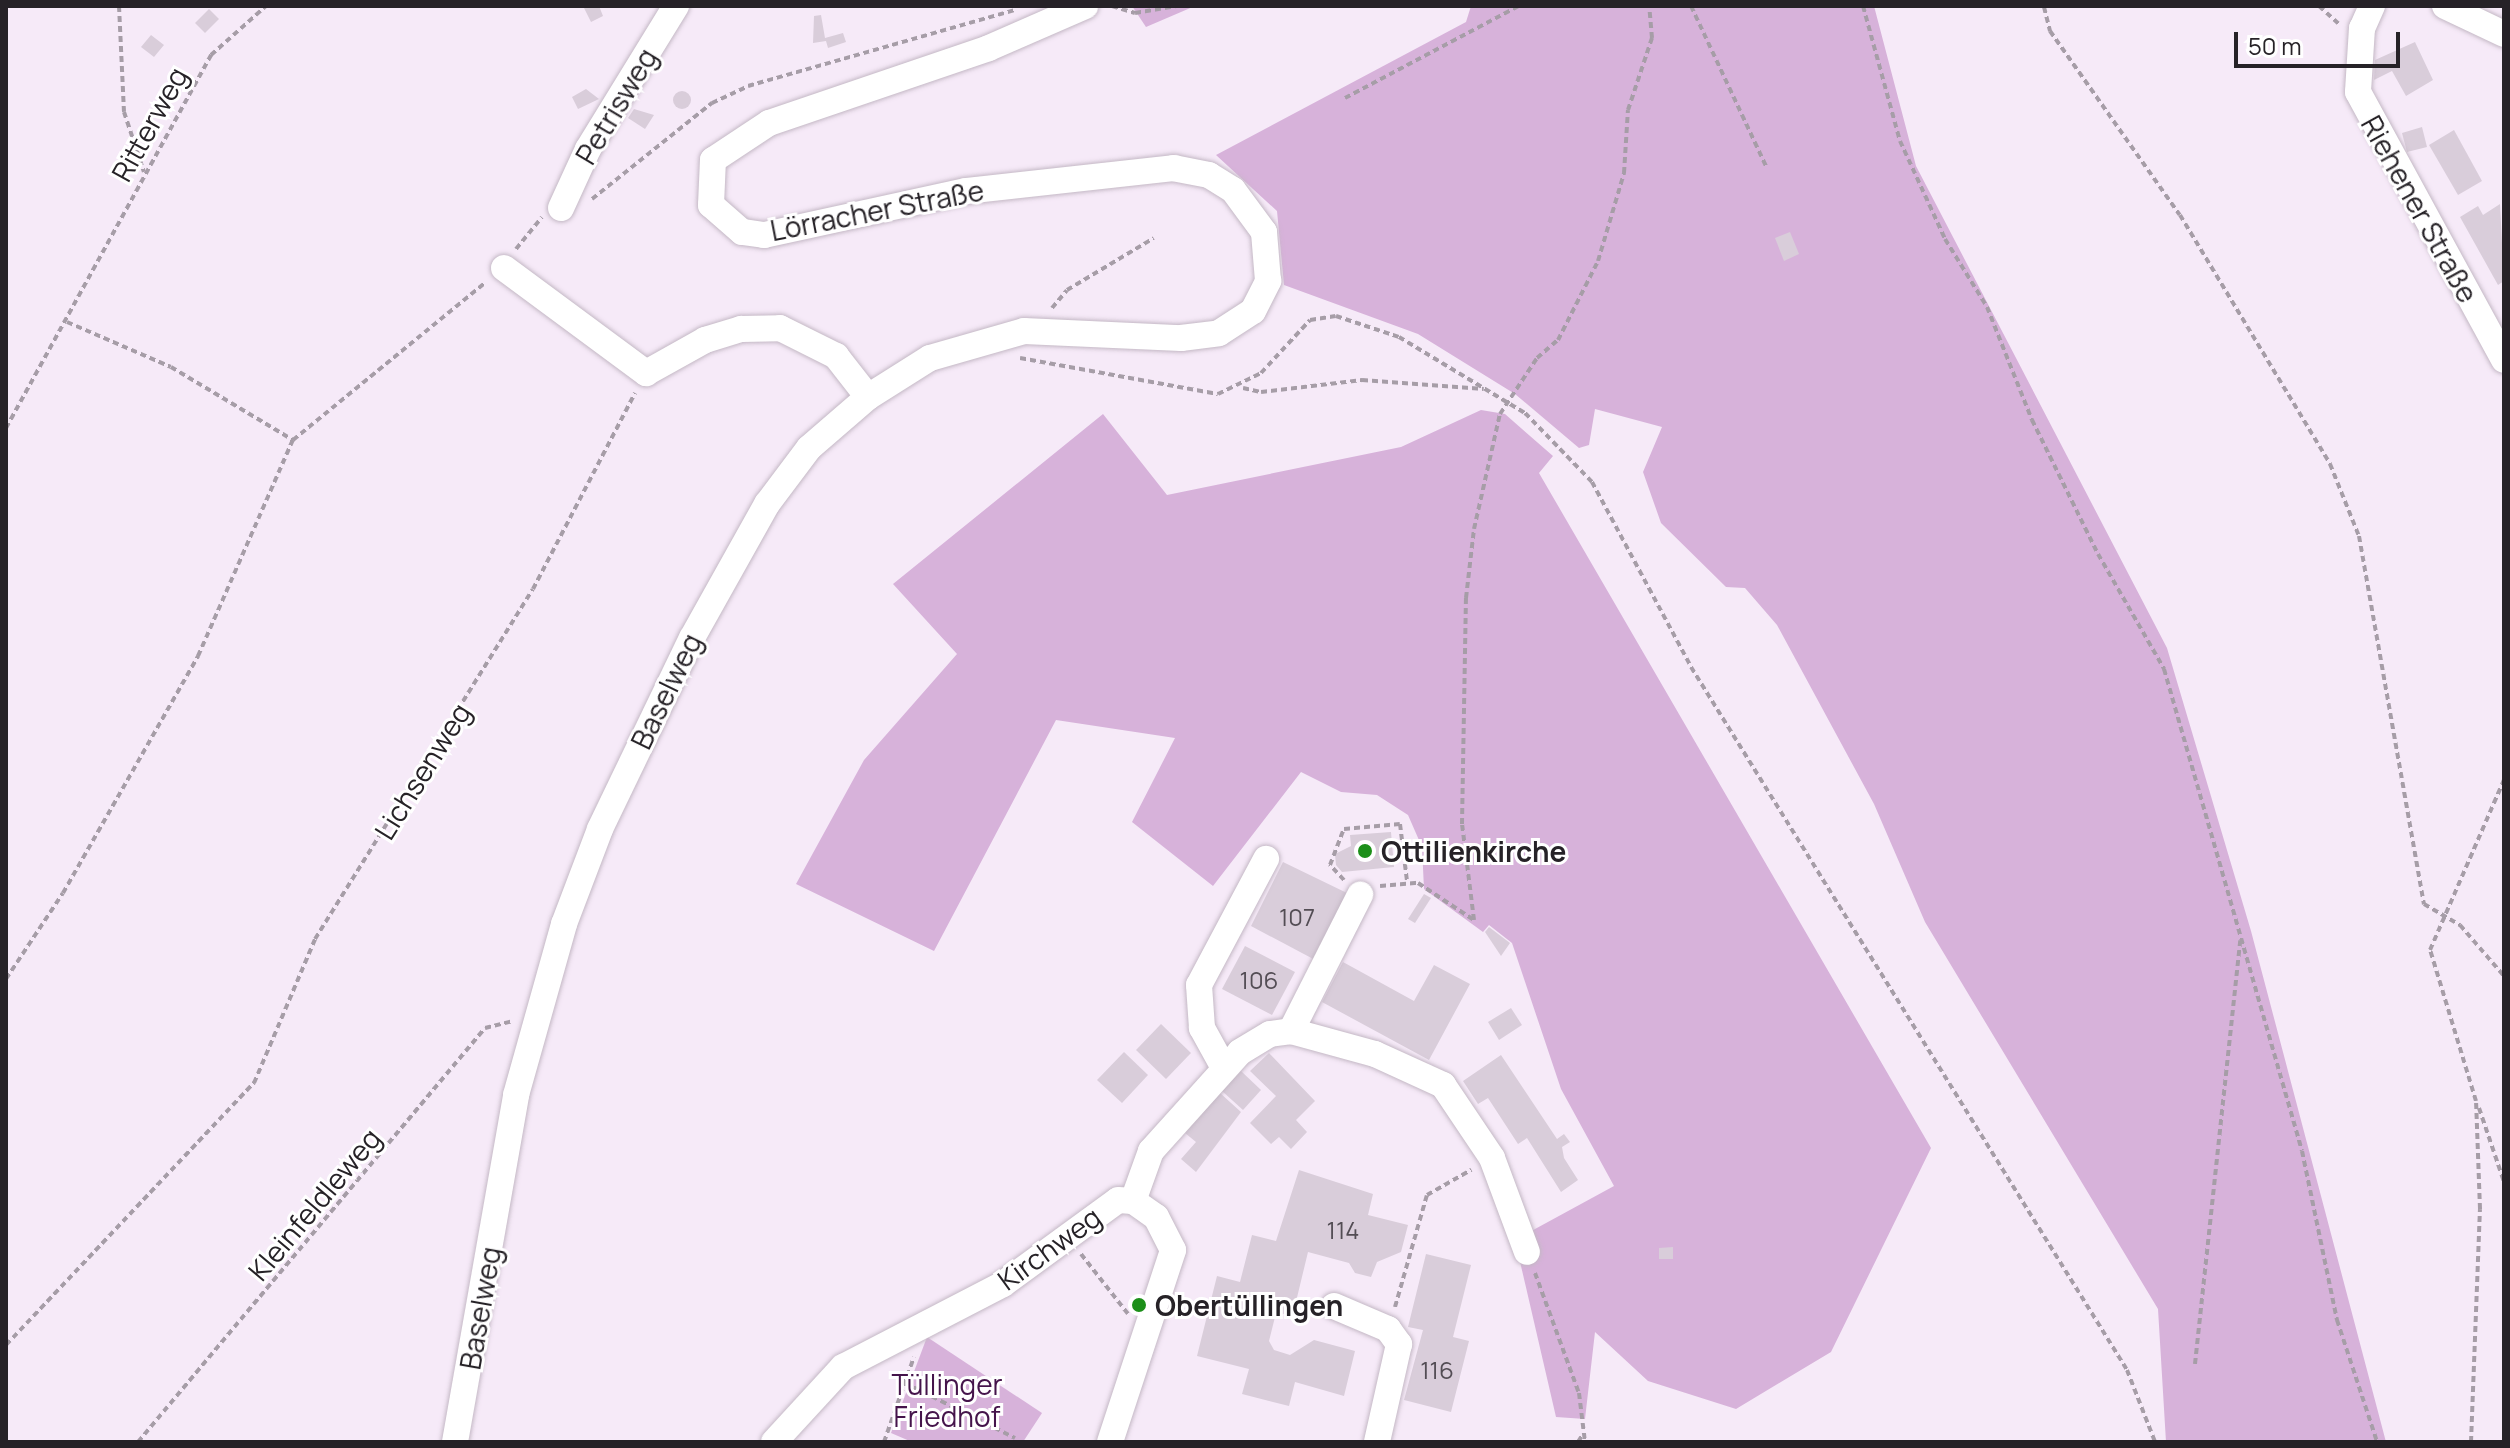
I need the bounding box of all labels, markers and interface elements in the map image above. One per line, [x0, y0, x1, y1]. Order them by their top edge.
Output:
scale bar [2238, 16, 2404, 66]
text: 50 m [2248, 29, 2302, 62]
street label: Petrisweg [568, 42, 664, 170]
street label: Ritterweg [104, 61, 194, 187]
street label: Riehener Straße [2355, 110, 2485, 308]
street label: Lörracher Straße [767, 173, 987, 247]
street label: Baselweg [624, 628, 708, 754]
street label: Lichsenweg [367, 697, 477, 845]
place label: Ottilienkirche [1381, 834, 1566, 868]
marker: Ottilienkirche [1356, 842, 1374, 860]
house number: 107 [1279, 903, 1315, 931]
house number: 106 [1240, 966, 1278, 994]
street label: Kleinfeldleweg [241, 1121, 387, 1287]
street label: Kirchweg [991, 1199, 1107, 1297]
house number: 114 [1327, 1216, 1359, 1244]
street label: Baselweg [453, 1244, 507, 1372]
place label: Obertüllingen [1155, 1288, 1343, 1322]
marker: Obertüllingen [1130, 1296, 1148, 1314]
house number: 116 [1420, 1356, 1454, 1384]
park label: Tüllinger Friedhof [891, 1367, 1003, 1433]

